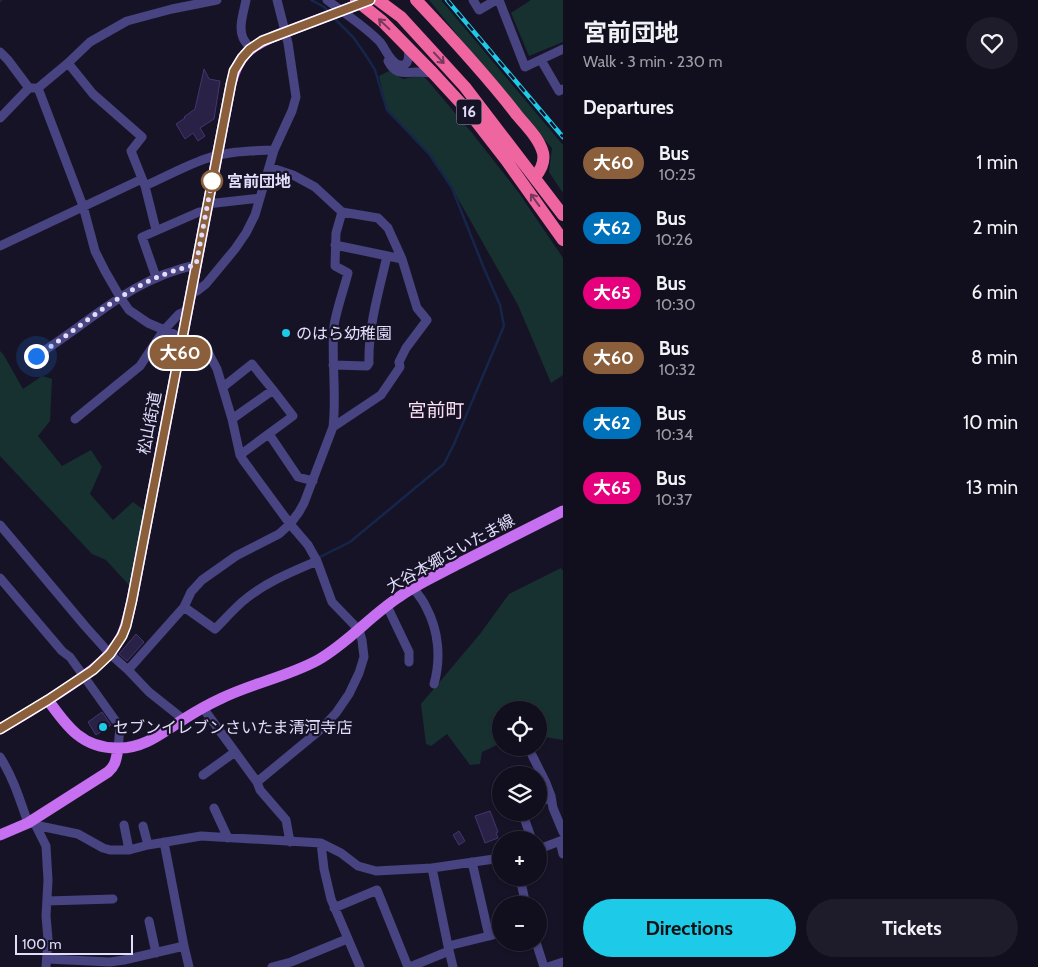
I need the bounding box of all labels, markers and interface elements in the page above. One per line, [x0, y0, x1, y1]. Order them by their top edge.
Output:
button: heart [966, 17, 1018, 69]
one-way arrow [378, 18, 390, 30]
text: 宮前団地 [583, 18, 679, 47]
one-way arrow [433, 51, 445, 64]
text: Walk · 3 min · 230 m [583, 52, 723, 71]
text: Departures [583, 96, 674, 119]
road number: 16 [456, 100, 482, 124]
text: Bus [659, 142, 689, 165]
text: 1 min [976, 151, 1018, 174]
text: 大60 [593, 152, 634, 174]
text: 10:25 [659, 165, 696, 184]
marker: 宮前団地 [201, 170, 223, 192]
place label: 宮前団地 [227, 172, 291, 191]
one-way arrow [530, 193, 540, 207]
text: Bus [656, 207, 686, 230]
text: 2 min [972, 216, 1018, 239]
text: 大62 [593, 217, 631, 239]
text: 10:26 [656, 230, 693, 249]
text: Bus [656, 272, 686, 295]
text: 6 min [972, 281, 1018, 304]
text: 大65 [593, 282, 631, 304]
text: 10:30 [656, 295, 695, 314]
place label: のはら幼稚園 [296, 324, 392, 343]
marker: のはら幼稚園 [280, 327, 292, 339]
line badge: 大60 [151, 337, 209, 369]
text: Bus [659, 337, 689, 360]
text: 大60 [160, 342, 200, 364]
your location [24, 344, 49, 369]
text: 8 min [971, 346, 1018, 369]
text: 大60 [593, 347, 634, 369]
text: 10:32 [659, 360, 696, 379]
street label: 松山街道 [134, 390, 165, 456]
district label: 宮前町 [407, 399, 465, 422]
text: Bus [656, 402, 686, 425]
text: 10 min [963, 411, 1018, 434]
text: 大62 [593, 412, 631, 434]
text: 10:34 [656, 425, 693, 444]
text: Bus [656, 467, 686, 490]
text: 13 min [966, 476, 1018, 499]
text: 大65 [593, 477, 631, 499]
text: 10:37 [656, 490, 692, 509]
street label: 大谷本郷さいたま線 [383, 510, 518, 597]
map controls [492, 701, 547, 951]
button: locate [492, 701, 547, 756]
place label: セブンイレブンさいたま清河寺店 [113, 718, 353, 737]
marker: セブンイレブンさいたま清河寺店 [97, 721, 109, 733]
button: layers [492, 766, 547, 821]
button: + [492, 831, 547, 886]
button: − [492, 896, 547, 951]
button: Directions [583, 899, 796, 957]
button: Tickets [806, 899, 1018, 957]
scale bar [15, 932, 132, 955]
text: 100 m [22, 935, 62, 953]

